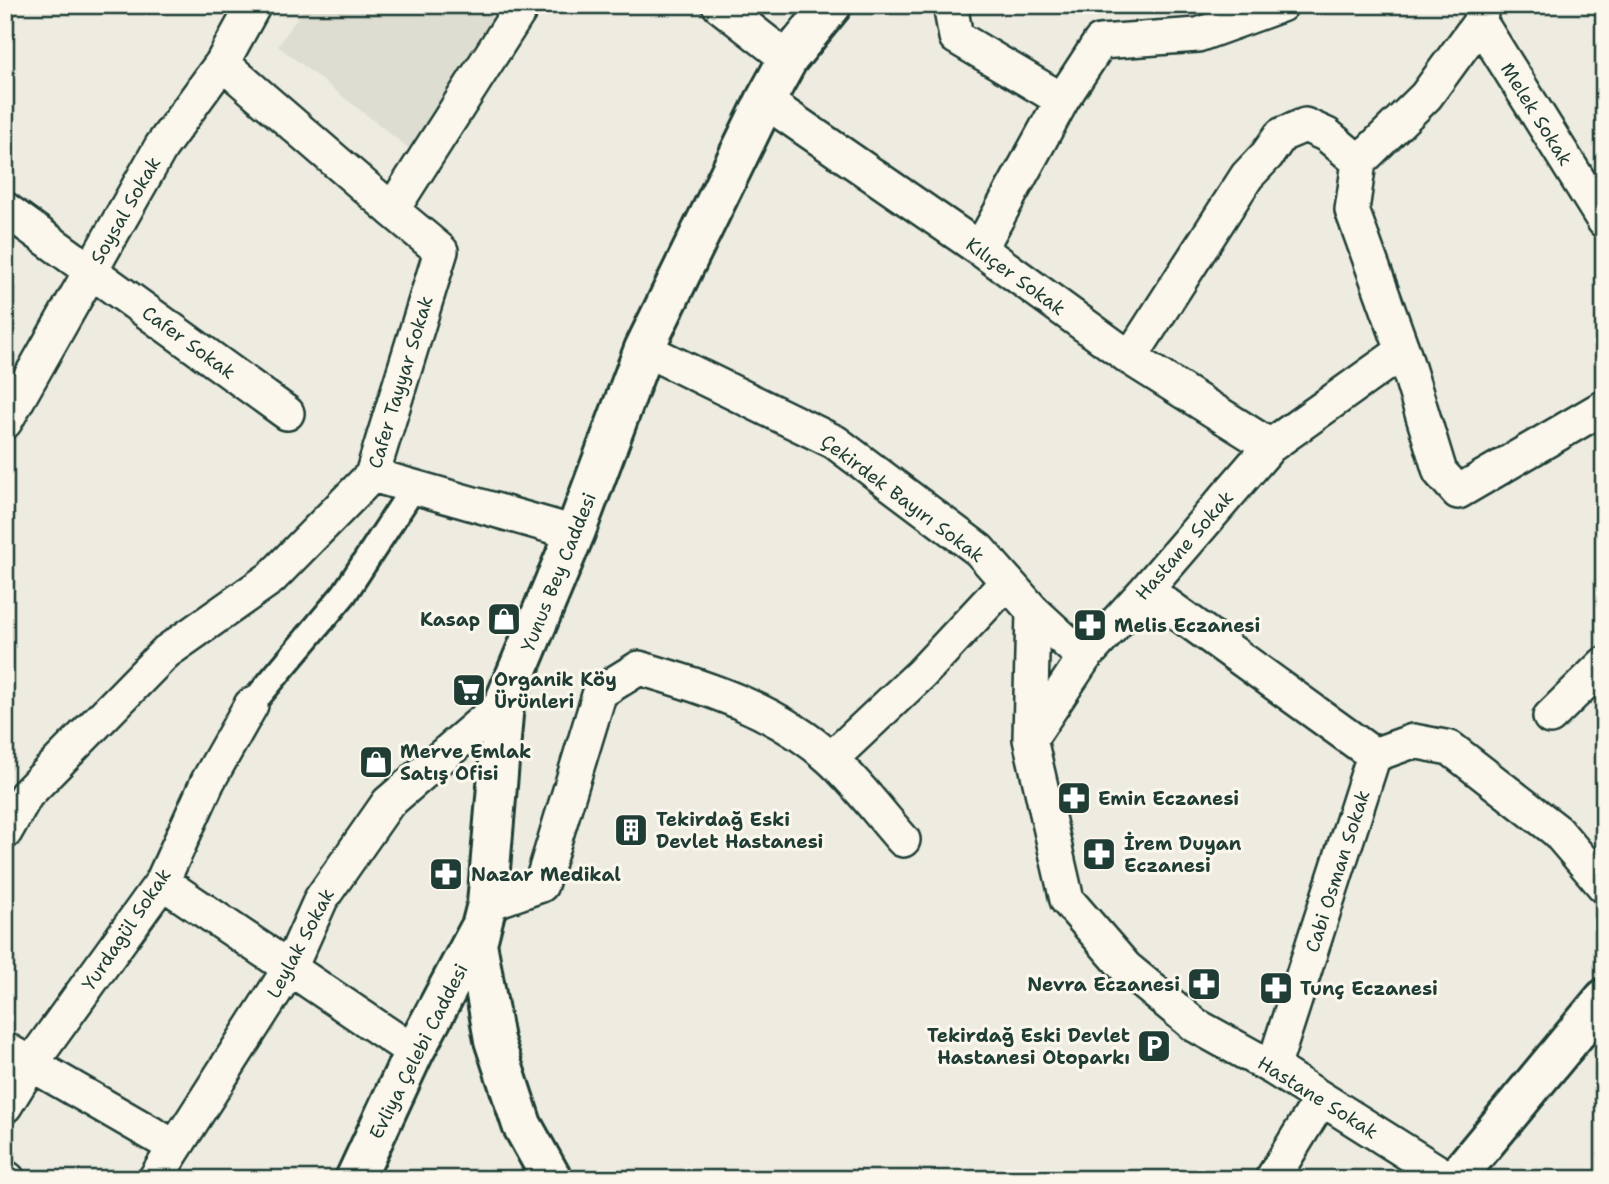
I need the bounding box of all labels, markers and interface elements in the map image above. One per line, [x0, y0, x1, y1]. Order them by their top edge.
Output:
street label: Melek Sokak [1495, 58, 1578, 171]
street label: Soysal Sokak [85, 152, 166, 269]
street label: Kılıçer Sokak [961, 232, 1071, 321]
street label: Cafer Tayyar Sokak [362, 293, 439, 472]
street label: Cafer Sokak [137, 300, 241, 385]
street label: Çekirdek Bayırı Sokak [816, 429, 990, 568]
street label: Hastane Sokak [1130, 485, 1239, 605]
street label: Yunus Bey Caddesi [515, 489, 602, 656]
shop icon: Kasap [485, 600, 523, 638]
pharmacy icon: Melis Eczanesi [1071, 606, 1109, 644]
place label: Kasap [420, 607, 480, 632]
place label: Melis Eczanesi [1114, 613, 1260, 638]
place label: Organik Köy Ürünleri [494, 667, 617, 714]
supermarket icon: Organik Köy Ürünleri [450, 671, 488, 709]
place label: Merve Emlak Satış Ofisi [400, 739, 531, 786]
shop icon: Merve Emlak Satış Ofisi [357, 743, 395, 781]
pharmacy icon: Emin Eczanesi [1055, 779, 1093, 817]
place label: Emin Eczanesi [1098, 786, 1239, 811]
street label: Cabi Osman Sokak [1299, 787, 1376, 956]
place label: Tekirdağ Eski Devlet Hastanesi [656, 807, 823, 854]
building icon: Tekirdağ Eski Devlet Hastanesi [612, 811, 650, 849]
place label: İrem Duyan Eczanesi [1124, 831, 1242, 878]
pharmacy icon: İrem Duyan Eczanesi [1080, 835, 1118, 873]
pharmacy icon: Nazar Medikal [427, 855, 465, 893]
place label: Nazar Medikal [471, 862, 621, 887]
street label: Yurdagül Sokak [76, 863, 177, 995]
street label: Leylak Sokak [261, 884, 340, 1003]
street label: Evliya Çelebi Caddesi [363, 959, 474, 1143]
pharmacy icon: Nevra Eczanesi [1185, 965, 1223, 1003]
pharmacy icon: Tunç Eczanesi [1257, 969, 1295, 1007]
place label: Nevra Eczanesi [1027, 972, 1180, 997]
place label: Tunç Eczanesi [1300, 976, 1438, 1001]
place label: Tekirdağ Eski Devlet Hastanesi Otoparkı [927, 1023, 1130, 1070]
parking icon: Tekirdağ Eski Devlet Hastanesi Otoparkı [1135, 1027, 1173, 1065]
street label: Hastane Sokak [1253, 1050, 1383, 1145]

